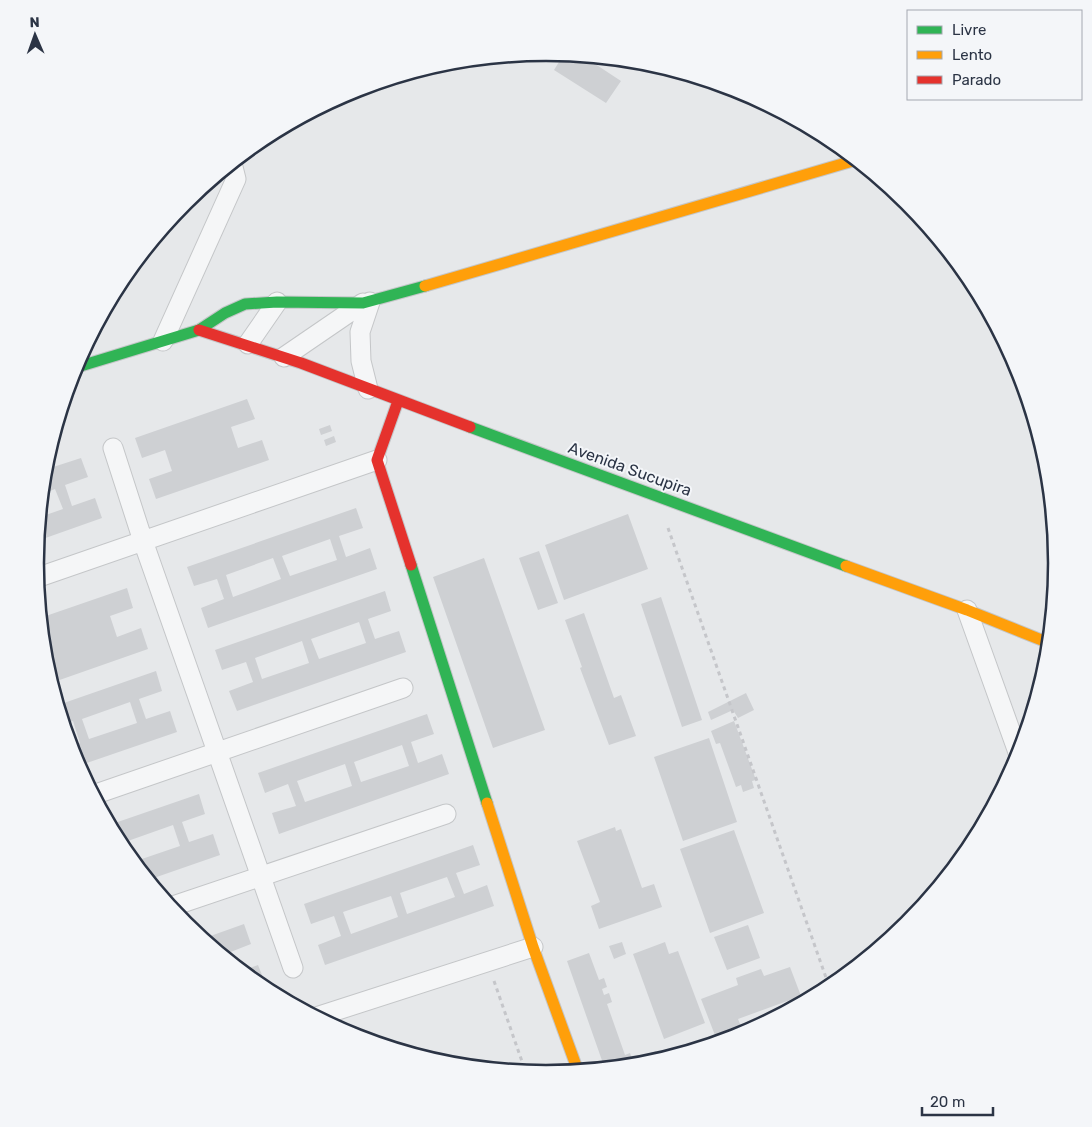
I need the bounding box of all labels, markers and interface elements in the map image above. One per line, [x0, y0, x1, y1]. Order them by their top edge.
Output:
north arrow [10, 10, 60, 60]
legend [907, 10, 1082, 100]
text: N [29, 14, 40, 31]
text: Livre [952, 21, 986, 39]
text: Lento [952, 46, 992, 64]
text: Parado [952, 71, 1001, 89]
street label: Avenida Sucupira [566, 438, 694, 500]
scale bar [922, 1084, 993, 1116]
text: 20 m [930, 1093, 965, 1111]

